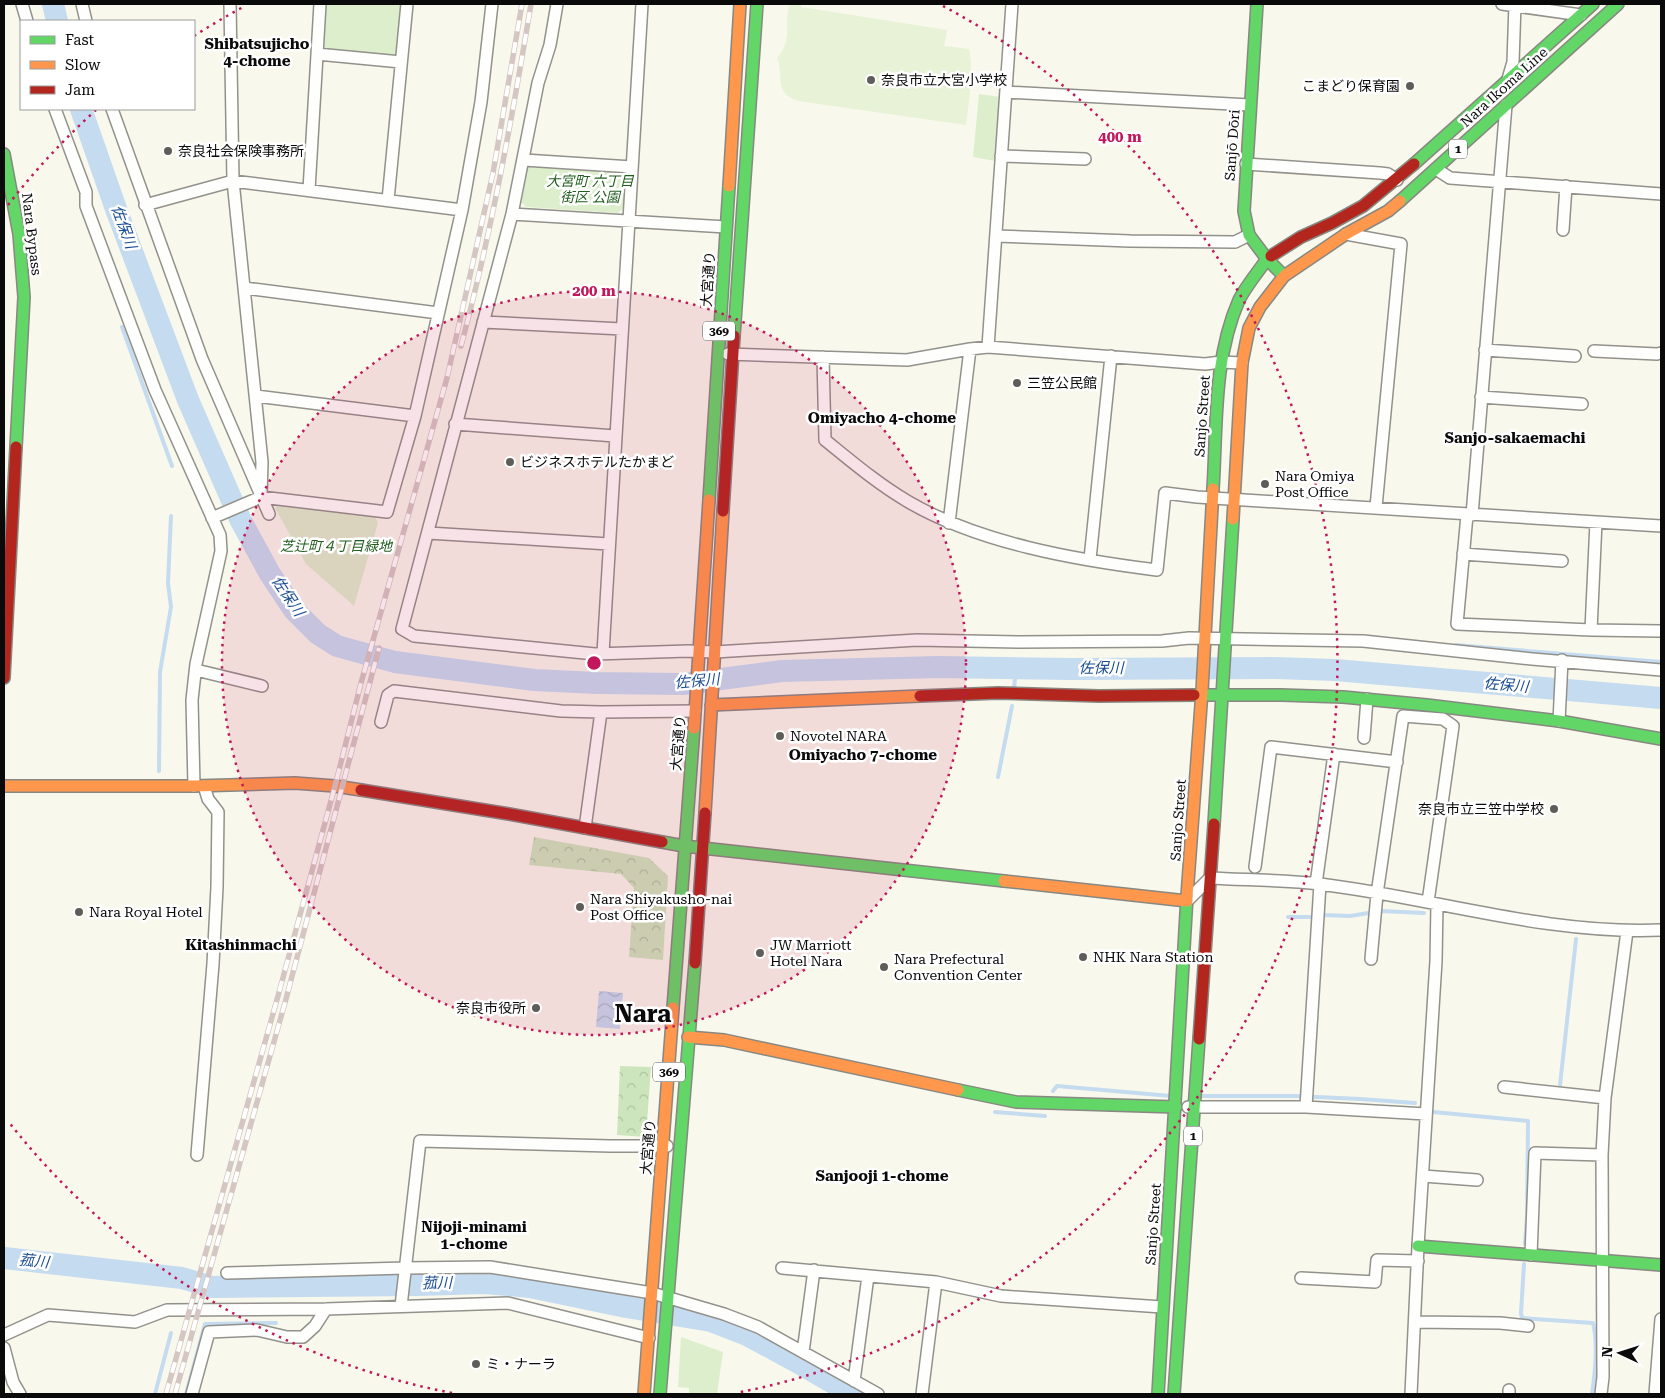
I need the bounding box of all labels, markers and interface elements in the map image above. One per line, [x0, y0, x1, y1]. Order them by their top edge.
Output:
legend [20, 20, 195, 110]
text: Fast [65, 31, 95, 49]
district label: Shibatsujicho 4-chome [205, 35, 310, 70]
street label: Nara Ikoma Line [1457, 44, 1551, 130]
text: Slow [65, 56, 101, 74]
place label: 奈良市立大宮小学校 [881, 72, 1007, 88]
marker: 奈良市立大宮小学校 [865, 74, 877, 86]
place label: こまどり保育園 [1302, 78, 1400, 94]
marker: こまどり保育園 [1404, 80, 1416, 92]
text: Jam [65, 81, 95, 99]
street label: Sanjō Dōri [1222, 108, 1243, 181]
text: 400 m [1098, 128, 1142, 146]
road number: 1 [1449, 140, 1467, 158]
place label: 奈良社会保険事務所 [178, 143, 304, 159]
marker: 奈良社会保険事務所 [162, 145, 174, 157]
park label: 大宮町 六丁目 街区 公園 [546, 173, 635, 205]
street label: Nara Bypass [19, 192, 45, 276]
water label: 佐保川 [108, 203, 141, 253]
street label: 大宮通り [698, 251, 718, 307]
text: 200 m [572, 282, 616, 300]
road number: 369 [703, 322, 735, 341]
place label: 三笠公民館 [1027, 375, 1097, 391]
street label: Sanjo Street [1191, 375, 1213, 457]
marker: 三笠公民館 [1011, 377, 1023, 389]
district label: Omiyacho 4-chome [808, 409, 956, 427]
district label: Sanjo-sakaemachi [1444, 429, 1586, 447]
place label: ビジネスホテルたかまど [520, 454, 674, 470]
marker: ビジネスホテルたかまど [504, 456, 516, 468]
place label: Nara Omiya Post Office [1275, 468, 1355, 500]
marker: Nara Omiya Post Office [1259, 478, 1271, 490]
park label: 芝辻町４丁目緑地 [280, 538, 394, 554]
water label: 佐保川 [268, 572, 309, 621]
centre of rings [585, 654, 603, 672]
water label: 佐保川 [1078, 659, 1125, 677]
water label: 佐保川 [674, 670, 722, 692]
water label: 佐保川 [1483, 674, 1531, 696]
street label: 大宮通り [668, 714, 688, 772]
place label: Novotel NARA [790, 728, 887, 744]
marker: Novotel NARA [774, 730, 786, 742]
district label: Omiyacho 7-chome [789, 746, 937, 764]
street label: Sanjo Street [1167, 779, 1189, 861]
place label: 奈良市立三笠中学校 [1418, 801, 1544, 817]
marker: 奈良市立三笠中学校 [1548, 803, 1560, 815]
place label: Nara Shiyakusho-nai Post Office [590, 891, 733, 923]
marker: Nara Shiyakusho-nai Post Office [574, 901, 586, 913]
place label: Nara Royal Hotel [89, 904, 203, 920]
marker: Nara Royal Hotel [73, 906, 85, 918]
district label: Kitashinmachi [185, 936, 297, 954]
place label: JW Marriott Hotel Nara [770, 937, 852, 969]
marker: JW Marriott Hotel Nara [754, 947, 766, 959]
place label: NHK Nara Station [1093, 949, 1213, 965]
place label: Nara Prefectural Convention Center [894, 951, 1023, 983]
marker: NHK Nara Station [1077, 951, 1089, 963]
marker: Nara Prefectural Convention Center [878, 961, 890, 973]
place label: 奈良市役所 [456, 1000, 526, 1016]
district label: Nara [615, 1000, 671, 1028]
marker: 奈良市役所 [530, 1002, 542, 1014]
road number: 369 [653, 1062, 685, 1082]
street label: 大宮通り [638, 1118, 658, 1176]
road number: 1 [1184, 1126, 1202, 1146]
district label: Sanjooji 1-chome [815, 1167, 949, 1185]
street label: Sanjo Street [1142, 1183, 1164, 1265]
district label: Nijoji-minami 1-chome [421, 1218, 527, 1253]
water label: 菰川 [18, 1250, 52, 1272]
water label: 菰川 [422, 1274, 454, 1292]
north arrow [1595, 1328, 1645, 1378]
text: N [1599, 1346, 1615, 1358]
place label: ミ・ナーラ [486, 1356, 556, 1372]
marker: ミ・ナーラ [470, 1358, 482, 1370]

